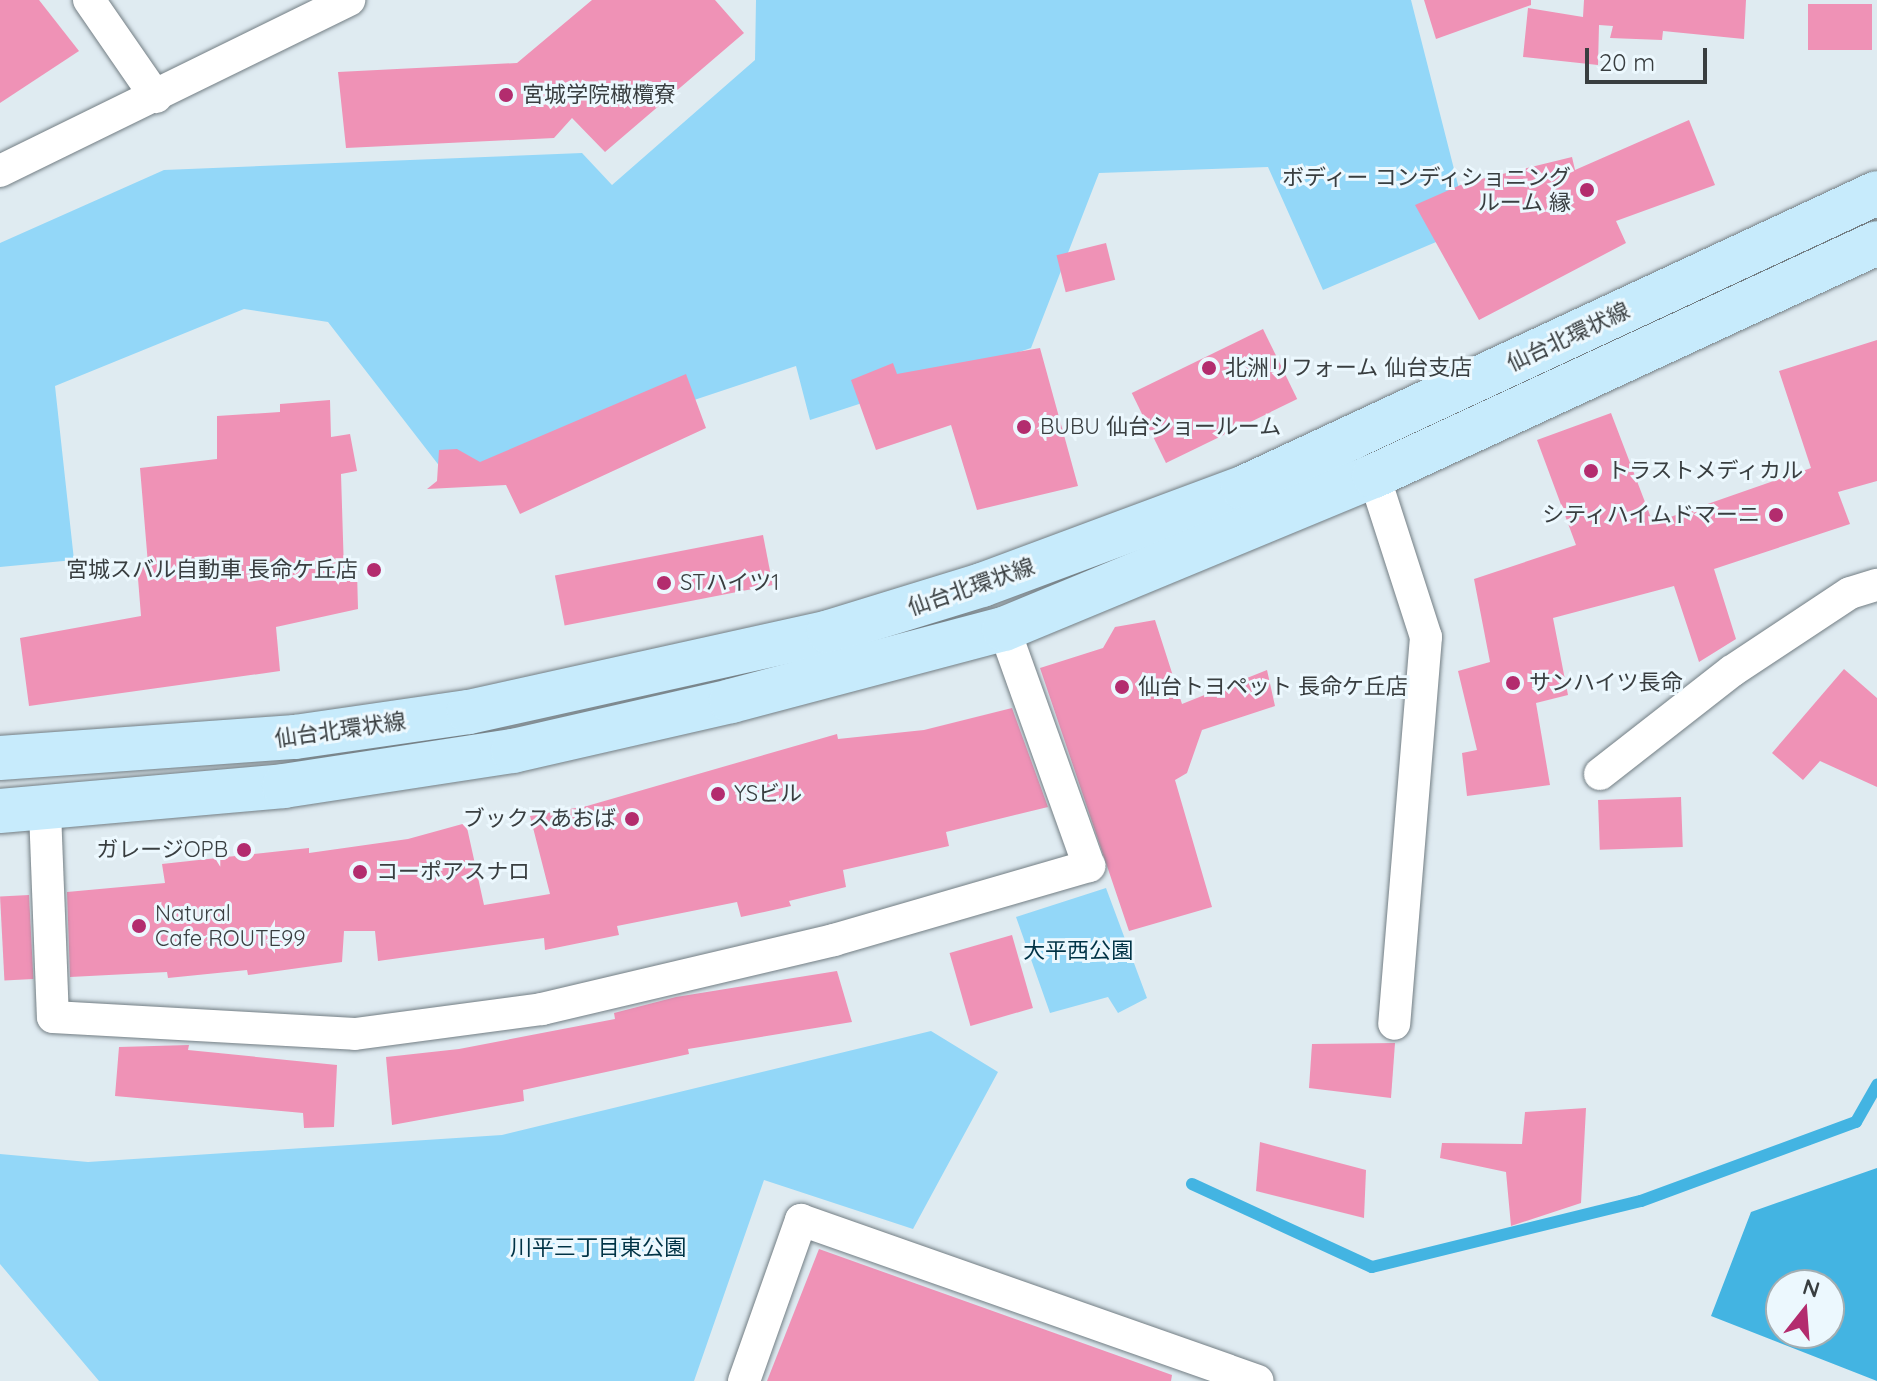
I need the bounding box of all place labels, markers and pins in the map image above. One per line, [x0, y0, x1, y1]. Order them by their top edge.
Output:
place label: 宮城学院橄欖寮 [522, 82, 676, 108]
marker: 宮城学院橄欖寮 [497, 86, 515, 104]
place label: ボディー コンディショニング ルーム 縁 [1279, 164, 1571, 216]
marker: ボディー コンディショニング ルーム 縁 [1578, 181, 1596, 199]
place label: 北洲リフォーム 仙台支店 [1225, 355, 1473, 381]
marker: 北洲リフォーム 仙台支店 [1200, 359, 1218, 377]
place label: BUBU 仙台ショールーム [1040, 414, 1282, 440]
marker: BUBU 仙台ショールーム [1015, 418, 1033, 436]
place label: トラストメディカル [1607, 458, 1805, 484]
marker: トラストメディカル [1582, 462, 1600, 480]
place label: シティハイムドマーニ [1540, 502, 1760, 528]
marker: シティハイムドマーニ [1767, 506, 1785, 524]
place label: 宮城スバル自動車 長命ケ丘店 [66, 557, 358, 583]
marker: 宮城スバル自動車 長命ケ丘店 [365, 561, 383, 579]
place label: STハイツ1 [680, 570, 780, 596]
marker: STハイツ1 [655, 574, 673, 592]
place label: サンハイツ長命 [1529, 670, 1683, 696]
place label: 仙台トヨペット 長命ケ丘店 [1138, 674, 1408, 700]
marker: サンハイツ長命 [1504, 674, 1522, 692]
marker: 仙台トヨペット 長命ケ丘店 [1113, 678, 1131, 696]
place label: YSビル [734, 781, 802, 807]
marker: YSビル [709, 785, 727, 803]
place label: ブックスあおば [462, 806, 616, 832]
marker: ブックスあおば [623, 810, 641, 828]
place label: ガレージOPB [96, 837, 228, 863]
marker: ガレージOPB [235, 841, 253, 859]
place label: コーポアスナロ [376, 859, 530, 885]
marker: コーポアスナロ [351, 863, 369, 881]
place label: Natural Cafe ROUTE99 [155, 900, 306, 952]
marker: Natural Cafe ROUTE99 [130, 917, 148, 935]

